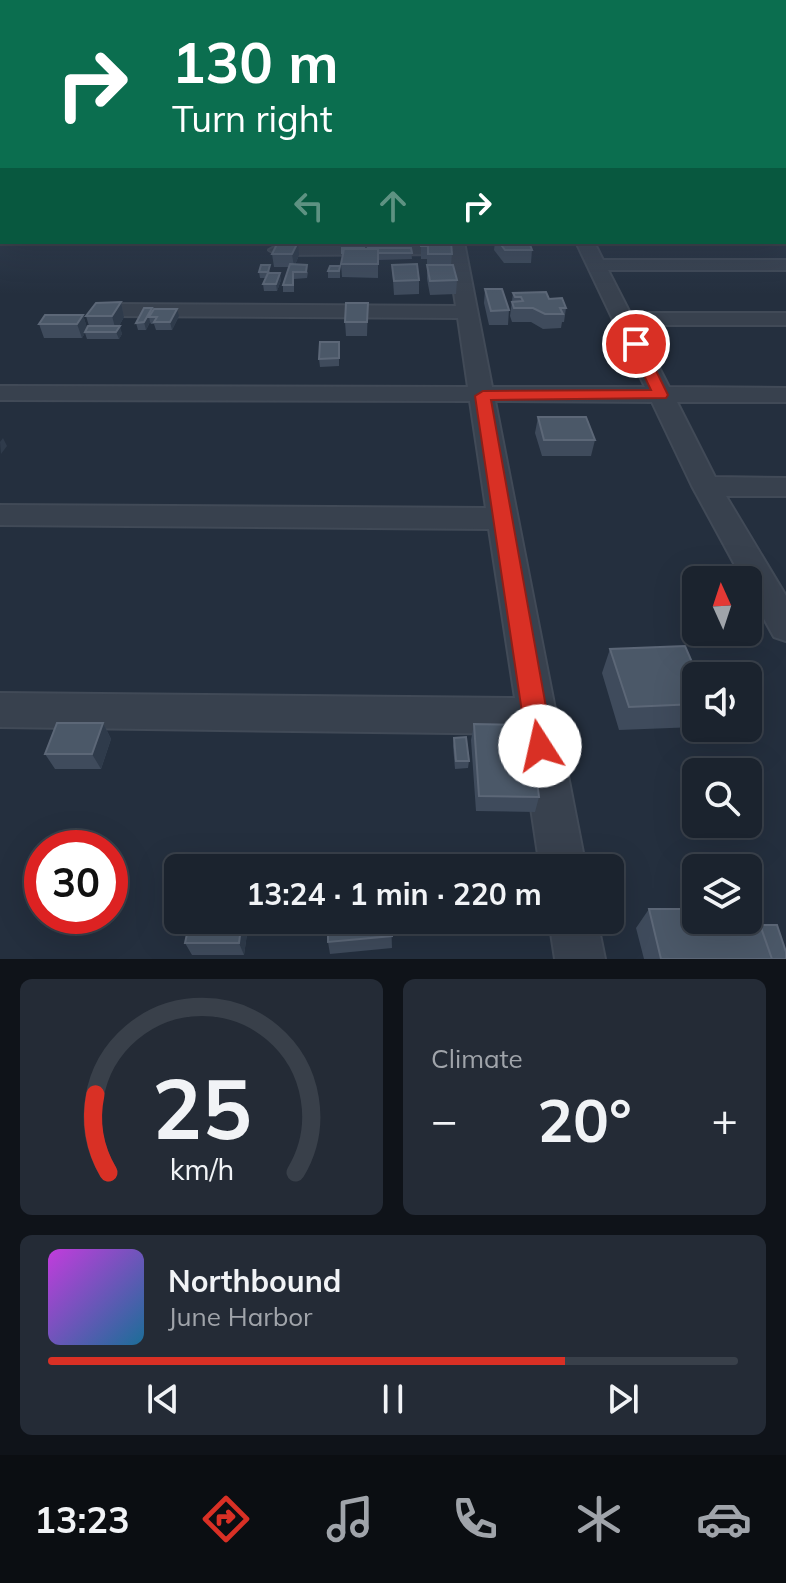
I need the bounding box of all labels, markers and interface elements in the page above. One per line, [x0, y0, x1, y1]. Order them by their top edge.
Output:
text: 130 m [172, 27, 339, 97]
icon: right [40, 32, 144, 136]
text: Turn right [172, 96, 333, 141]
icon: left [287, 184, 331, 228]
icon: ahead [371, 184, 415, 228]
icon: right [455, 184, 499, 228]
pin [602, 310, 670, 378]
icon: arrive [614, 322, 658, 366]
north arrow [682, 566, 762, 646]
map controls [682, 566, 762, 934]
button: sound [682, 662, 762, 742]
position arrow [498, 704, 582, 788]
button: search [682, 758, 762, 838]
speed limit sign: 30 [24, 830, 128, 934]
button: layers [682, 854, 762, 934]
text: 13:24 · 1 min · 220 m [246, 875, 542, 913]
text: Climate [431, 1042, 523, 1075]
text: 25 [152, 1055, 251, 1160]
text: 20° [537, 1082, 632, 1157]
text: − [431, 1092, 457, 1147]
text: + [712, 1092, 738, 1147]
text: km/h [169, 1151, 234, 1187]
text: Northbound [168, 1262, 341, 1300]
text: June Harbor [168, 1300, 313, 1333]
icon: previous [141, 1377, 185, 1421]
icon: pause [371, 1377, 415, 1421]
icon: next [601, 1377, 645, 1421]
icon: directions [198, 1491, 254, 1547]
icon: music [322, 1491, 378, 1547]
icon: phone [447, 1491, 503, 1547]
icon: climate [571, 1491, 627, 1547]
icon: car [696, 1491, 752, 1547]
text: 13:23 [34, 1497, 130, 1542]

